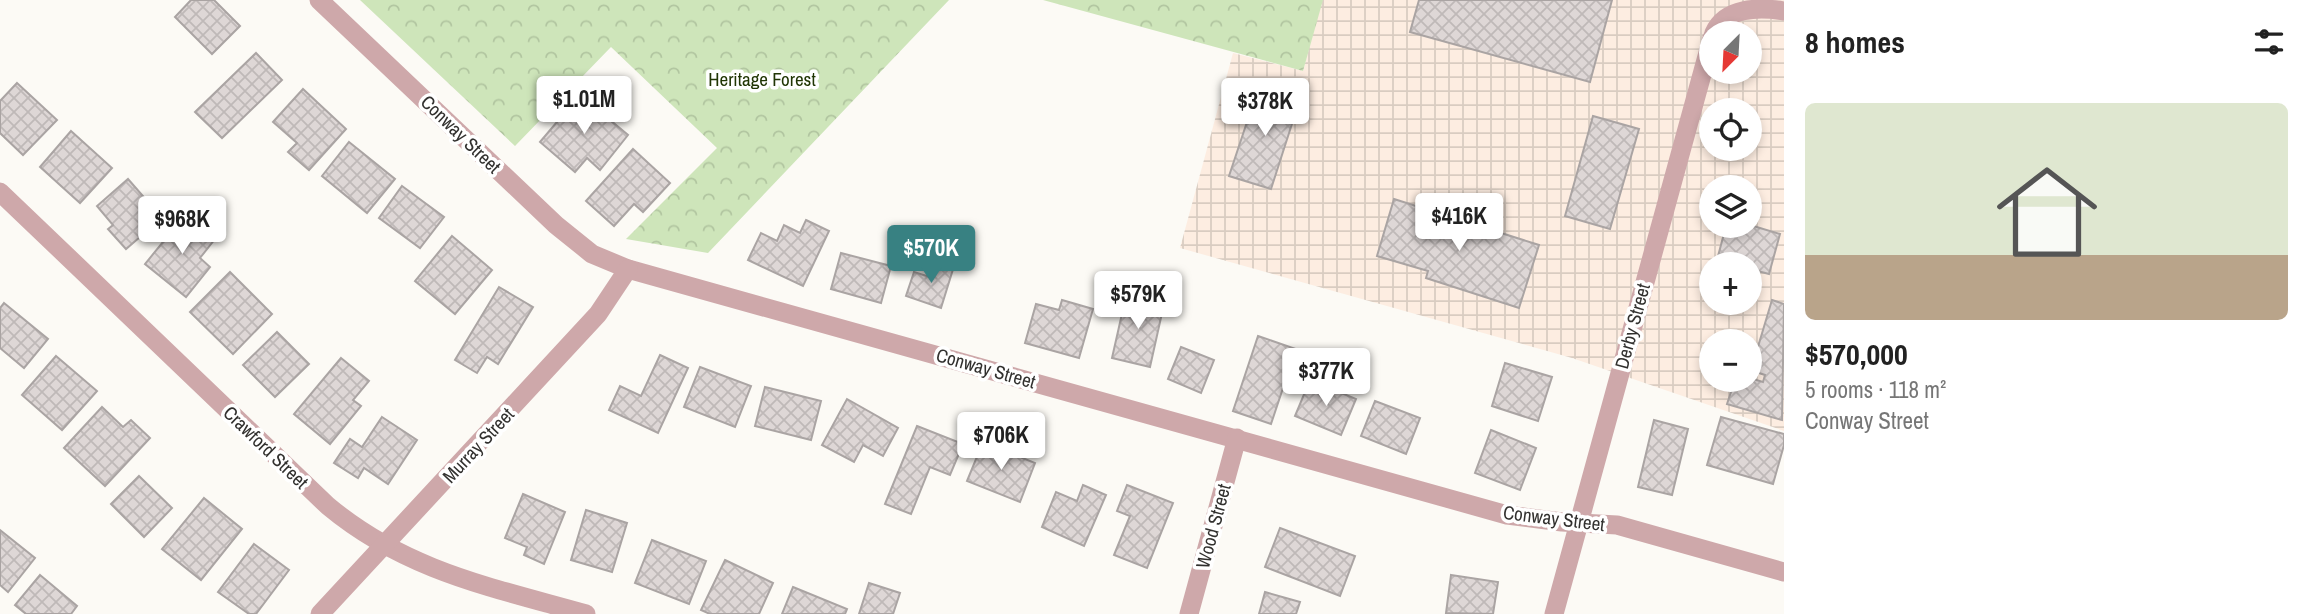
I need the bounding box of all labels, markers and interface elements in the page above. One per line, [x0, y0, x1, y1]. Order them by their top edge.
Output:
north arrow [1699, 21, 1762, 84]
map controls [1699, 21, 1762, 392]
text: 8 homes [1805, 22, 1905, 62]
icon: filters [2250, 23, 2288, 61]
park label: Heritage Forest [708, 66, 816, 92]
pin: $1.01M [527, 76, 641, 136]
pin: $378K [1216, 78, 1314, 138]
text: $1.01M [553, 83, 615, 114]
text: $378K [1237, 85, 1293, 116]
street label: Conway Street [415, 89, 507, 179]
button: locate [1699, 98, 1762, 161]
icon: home [1984, 149, 2110, 275]
button: layers [1699, 175, 1762, 238]
pin: $416K [1410, 194, 1508, 253]
pin: $968K [133, 196, 231, 256]
text: $416K [1431, 200, 1487, 231]
text: $968K [154, 203, 210, 234]
pin: $570K [882, 226, 980, 285]
text: $570K [903, 232, 959, 263]
button: + [1699, 252, 1762, 315]
pin: $579K [1089, 272, 1187, 331]
text: $579K [1110, 278, 1166, 309]
street label: Derby Street [1608, 280, 1656, 372]
button: − [1699, 329, 1762, 392]
text: $570,000 [1805, 334, 1908, 374]
street label: Conway Street [933, 341, 1039, 395]
pin: $377K [1277, 348, 1375, 408]
text: $377K [1298, 355, 1354, 386]
text: 5 rooms · 118 m² [1805, 374, 1946, 405]
street label: Crawford Street [218, 400, 315, 495]
street label: Murray Street [436, 401, 520, 488]
text: Conway Street [1805, 405, 1929, 436]
pin: $706K [952, 412, 1050, 472]
text: $706K [973, 419, 1029, 450]
street label: Wood Street [1189, 480, 1237, 571]
street label: Conway Street [1502, 499, 1607, 537]

